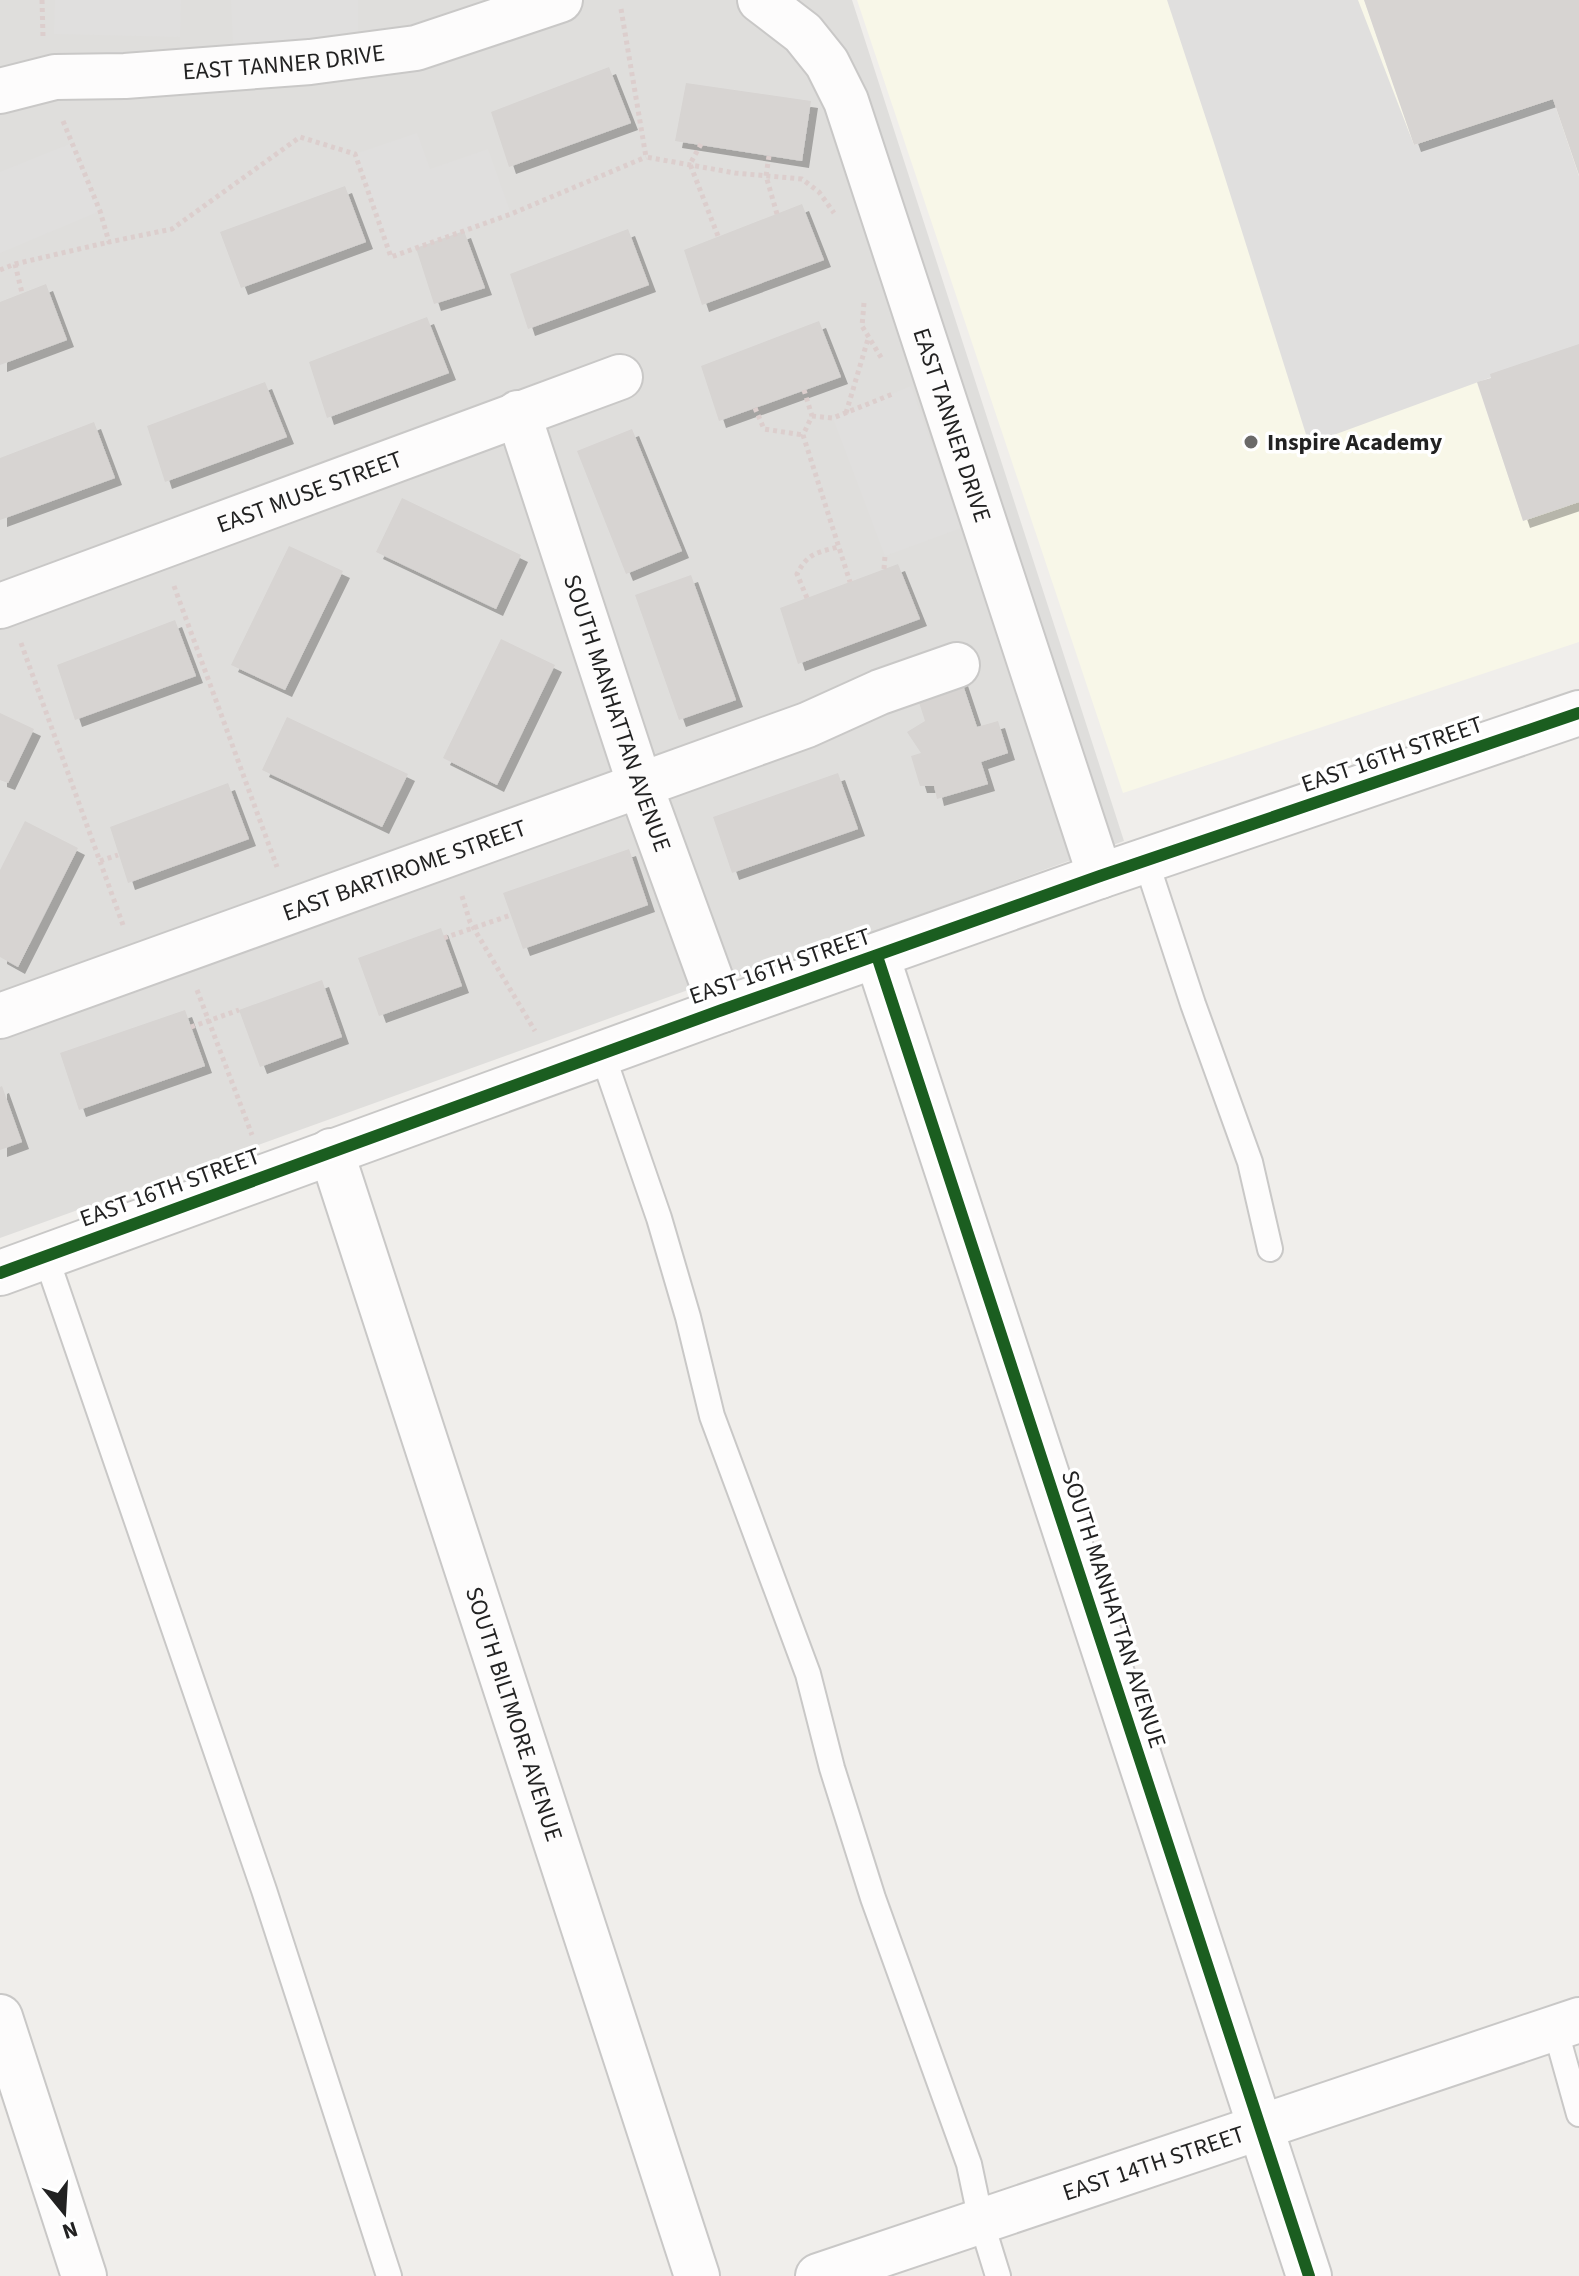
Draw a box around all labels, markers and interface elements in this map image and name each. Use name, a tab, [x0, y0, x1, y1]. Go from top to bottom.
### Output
street label: EAST TANNER DRIVE	[181, 35, 387, 90]
street label: EAST TANNER DRIVE	[904, 323, 1000, 527]
place label: Inspire Academy	[1267, 425, 1443, 460]
marker: Inspire Academy	[1242, 433, 1260, 451]
street label: EAST MUSE STREET	[212, 442, 408, 542]
street label: SOUTH MANHATTAN AVENUE	[554, 570, 680, 857]
street label: EAST 16TH STREET	[1297, 707, 1488, 802]
street label: EAST BARTIROME STREET	[278, 811, 532, 931]
street label: EAST 16TH STREET	[685, 919, 876, 1014]
street label: EAST 16TH STREET	[75, 1139, 265, 1236]
street label: SOUTH MANHATTAN AVENUE	[1052, 1466, 1175, 1753]
street label: SOUTH BILTMORE AVENUE	[456, 1582, 571, 1846]
street label: EAST 14TH STREET	[1058, 2117, 1249, 2210]
north arrow	[24, 2172, 104, 2252]
text: N	[58, 2213, 82, 2248]

